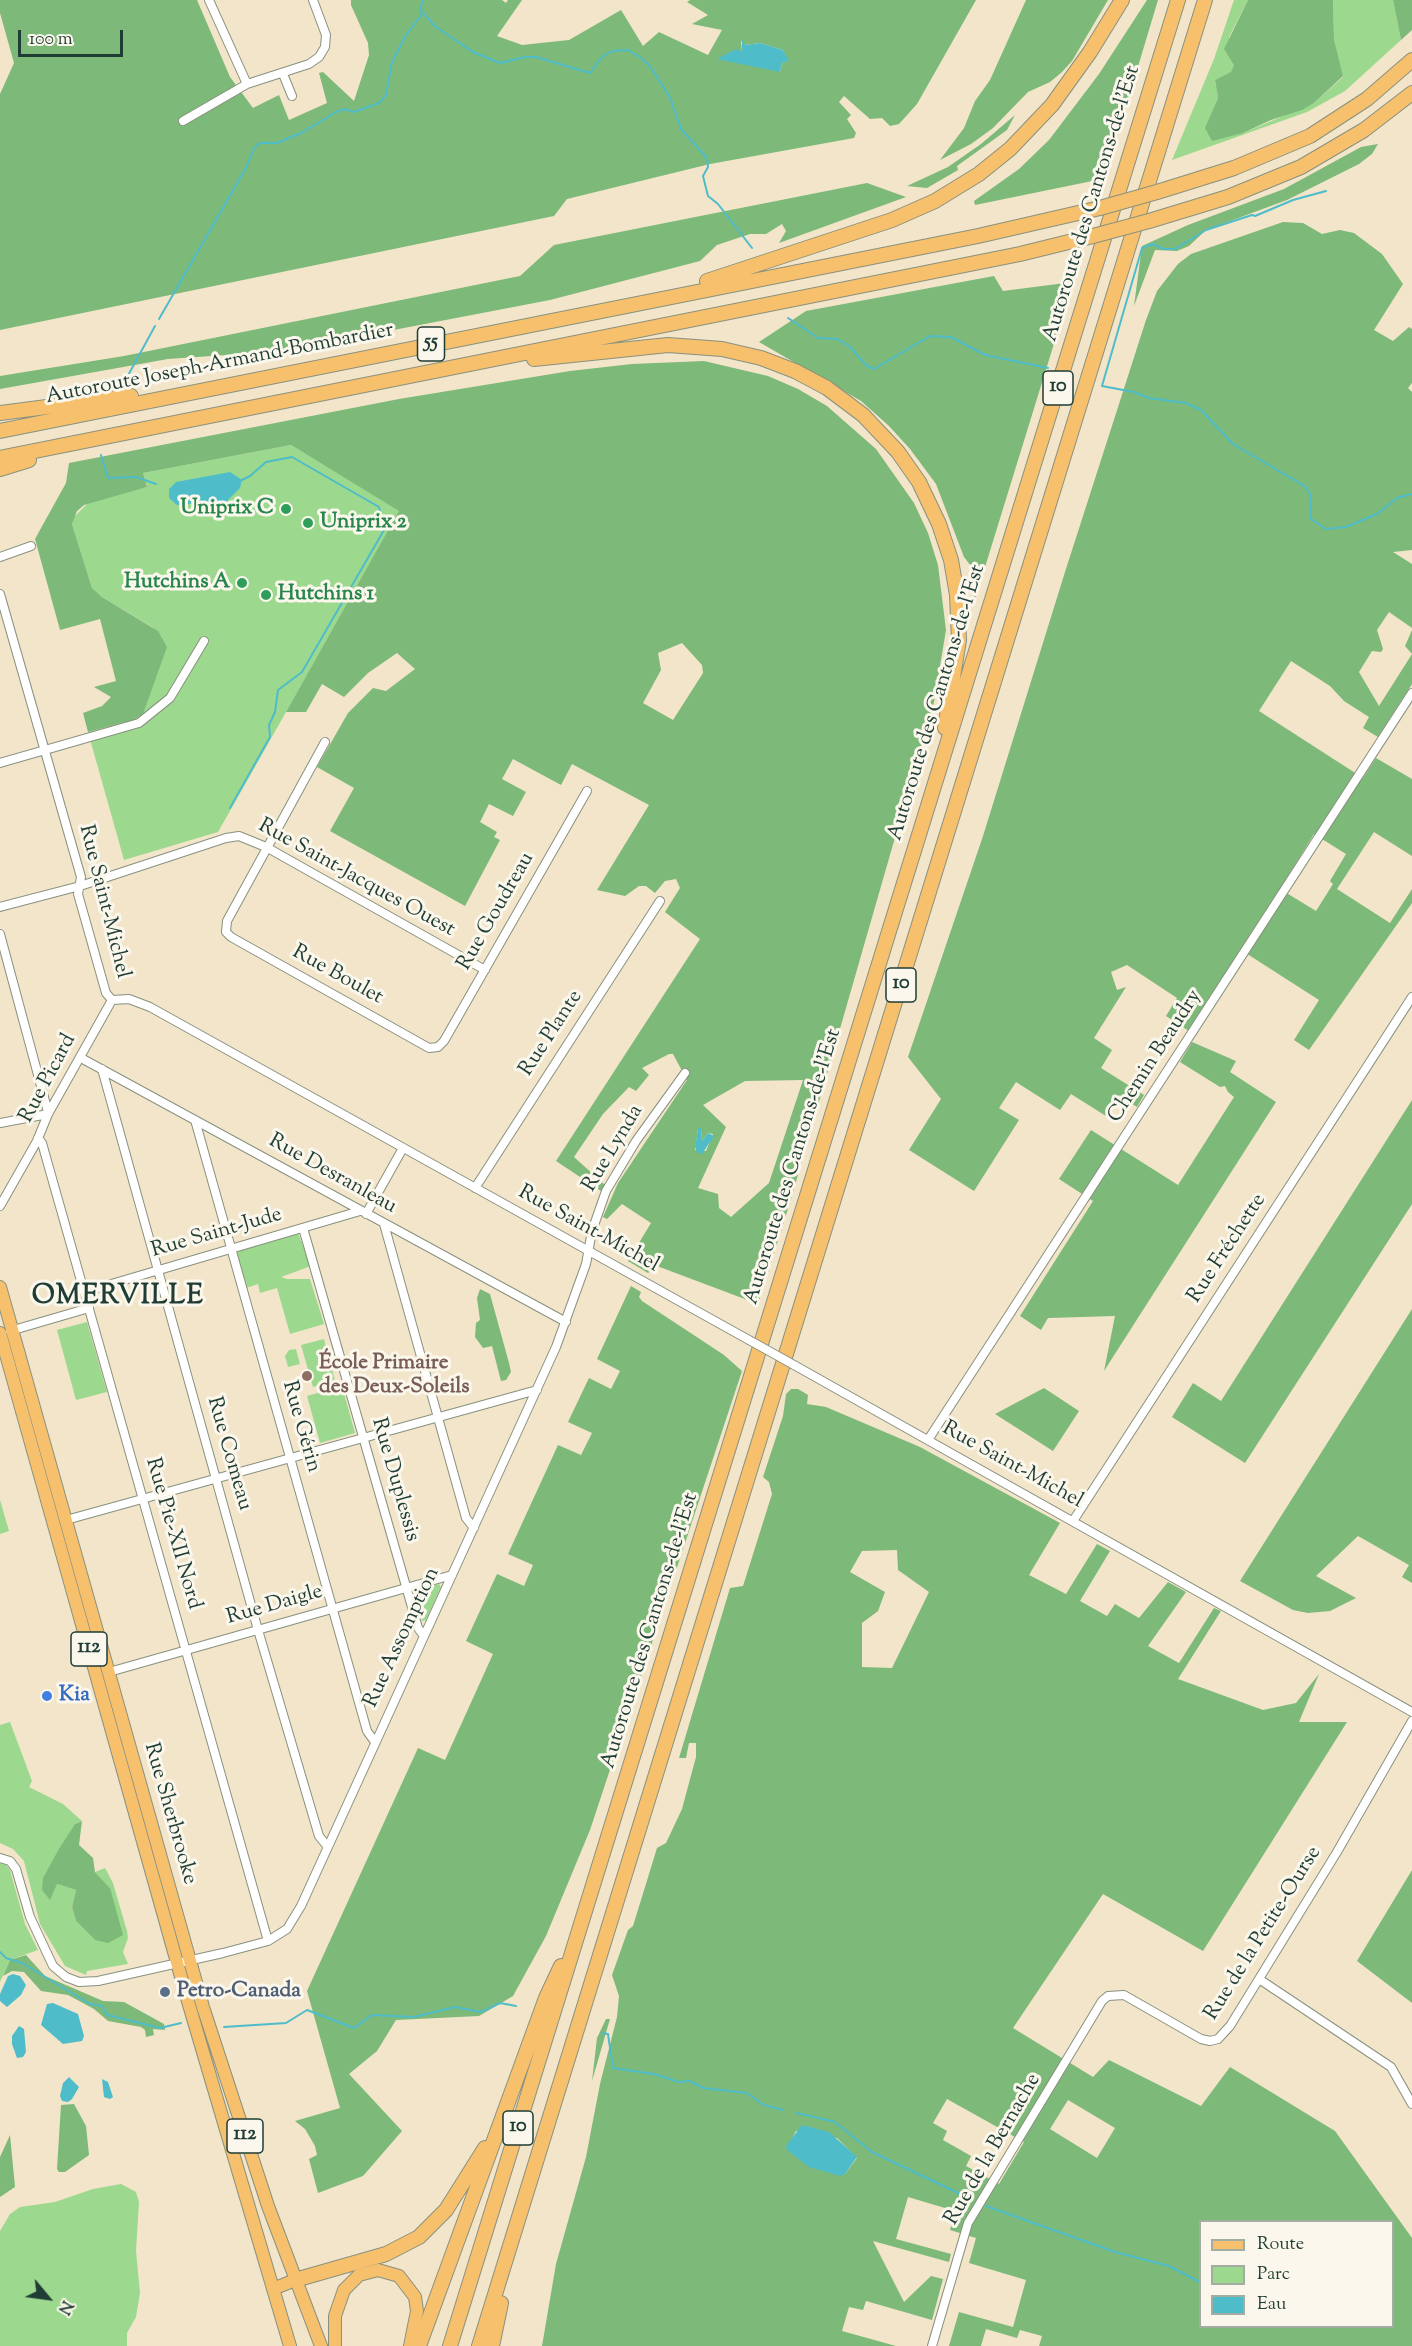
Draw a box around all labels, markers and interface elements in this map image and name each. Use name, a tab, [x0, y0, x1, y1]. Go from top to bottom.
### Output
scale bar	[21, 18, 126, 56]
text: 100 m	[29, 27, 73, 53]
street label: Autoroute des Cantons-de-l'Est	[1039, 63, 1147, 345]
street label: Autoroute Joseph-Armand-Bombardier	[44, 319, 396, 411]
road number: 55	[418, 327, 444, 361]
road number: 10	[1043, 371, 1073, 405]
place label: Uniprix C	[180, 496, 274, 522]
marker: Uniprix C	[279, 502, 293, 516]
place label: Uniprix 2	[320, 510, 407, 536]
marker: Uniprix 2	[301, 516, 315, 530]
street label: Autoroute des Cantons-de-l'Est	[884, 562, 992, 844]
place label: Hutchins A	[124, 570, 230, 596]
marker: Hutchins A	[235, 576, 249, 590]
place label: Hutchins 1	[278, 582, 374, 608]
marker: Hutchins 1	[259, 588, 273, 602]
street label: Rue Saint-Jacques Ouest	[253, 814, 459, 944]
street label: Rue Saint-Michel	[72, 823, 134, 981]
street label: Rue Goudreau	[453, 848, 541, 976]
street label: Rue Boulet	[287, 941, 387, 1011]
road number: 10	[886, 968, 916, 1002]
street label: Rue Plante	[515, 986, 589, 1082]
street label: Chemin Beaudry	[1104, 986, 1208, 1128]
street label: Autoroute des Cantons-de-l'Est	[740, 1026, 848, 1308]
street label: Rue Picard	[15, 1030, 83, 1128]
street label: Rue Lynda	[578, 1101, 650, 1197]
street label: Rue Desranleau	[264, 1129, 400, 1221]
street label: Rue Saint-Michel	[513, 1181, 663, 1279]
street label: Rue Fréchette	[1183, 1190, 1273, 1308]
street label: Rue Saint-Jude	[149, 1203, 285, 1265]
district label: OMERVILLE	[32, 1282, 204, 1314]
place label: École Primaire des Deux-Soleils	[319, 1351, 470, 1401]
marker: École Primaire des Deux-Soleils	[300, 1369, 314, 1383]
street label: Rue Gérin	[275, 1378, 325, 1476]
street label: Rue Comeau	[200, 1394, 256, 1514]
street label: Rue Duplessis	[364, 1415, 424, 1545]
street label: Rue Saint-Michel	[937, 1417, 1087, 1515]
street label: Rue Pie-XII Nord	[138, 1455, 206, 1613]
street label: Autoroute des Cantons-de-l'Est	[597, 1490, 705, 1772]
street label: Rue Assomption	[360, 1564, 446, 1712]
street label: Rue Daigle	[224, 1580, 326, 1632]
road number: 112	[71, 1632, 107, 1666]
place label: Kia	[59, 1683, 90, 1709]
marker: Kia	[40, 1689, 54, 1703]
street label: Rue Sherbrooke	[137, 1740, 201, 1888]
street label: Rue de la Petite-Ourse	[1200, 1842, 1328, 2026]
place label: Petro-Canada	[177, 1979, 301, 2005]
marker: Petro-Canada	[158, 1985, 172, 1999]
street label: Rue de la Bernache	[940, 2070, 1048, 2230]
road number: 10	[503, 2111, 533, 2145]
road number: 112	[227, 2119, 263, 2153]
legend	[1199, 2220, 1394, 2328]
text: Route	[1257, 2232, 1304, 2258]
text: Parc	[1257, 2262, 1290, 2288]
north arrow	[18, 2268, 78, 2328]
text: Eau	[1257, 2292, 1286, 2318]
text: N	[51, 2296, 77, 2318]

